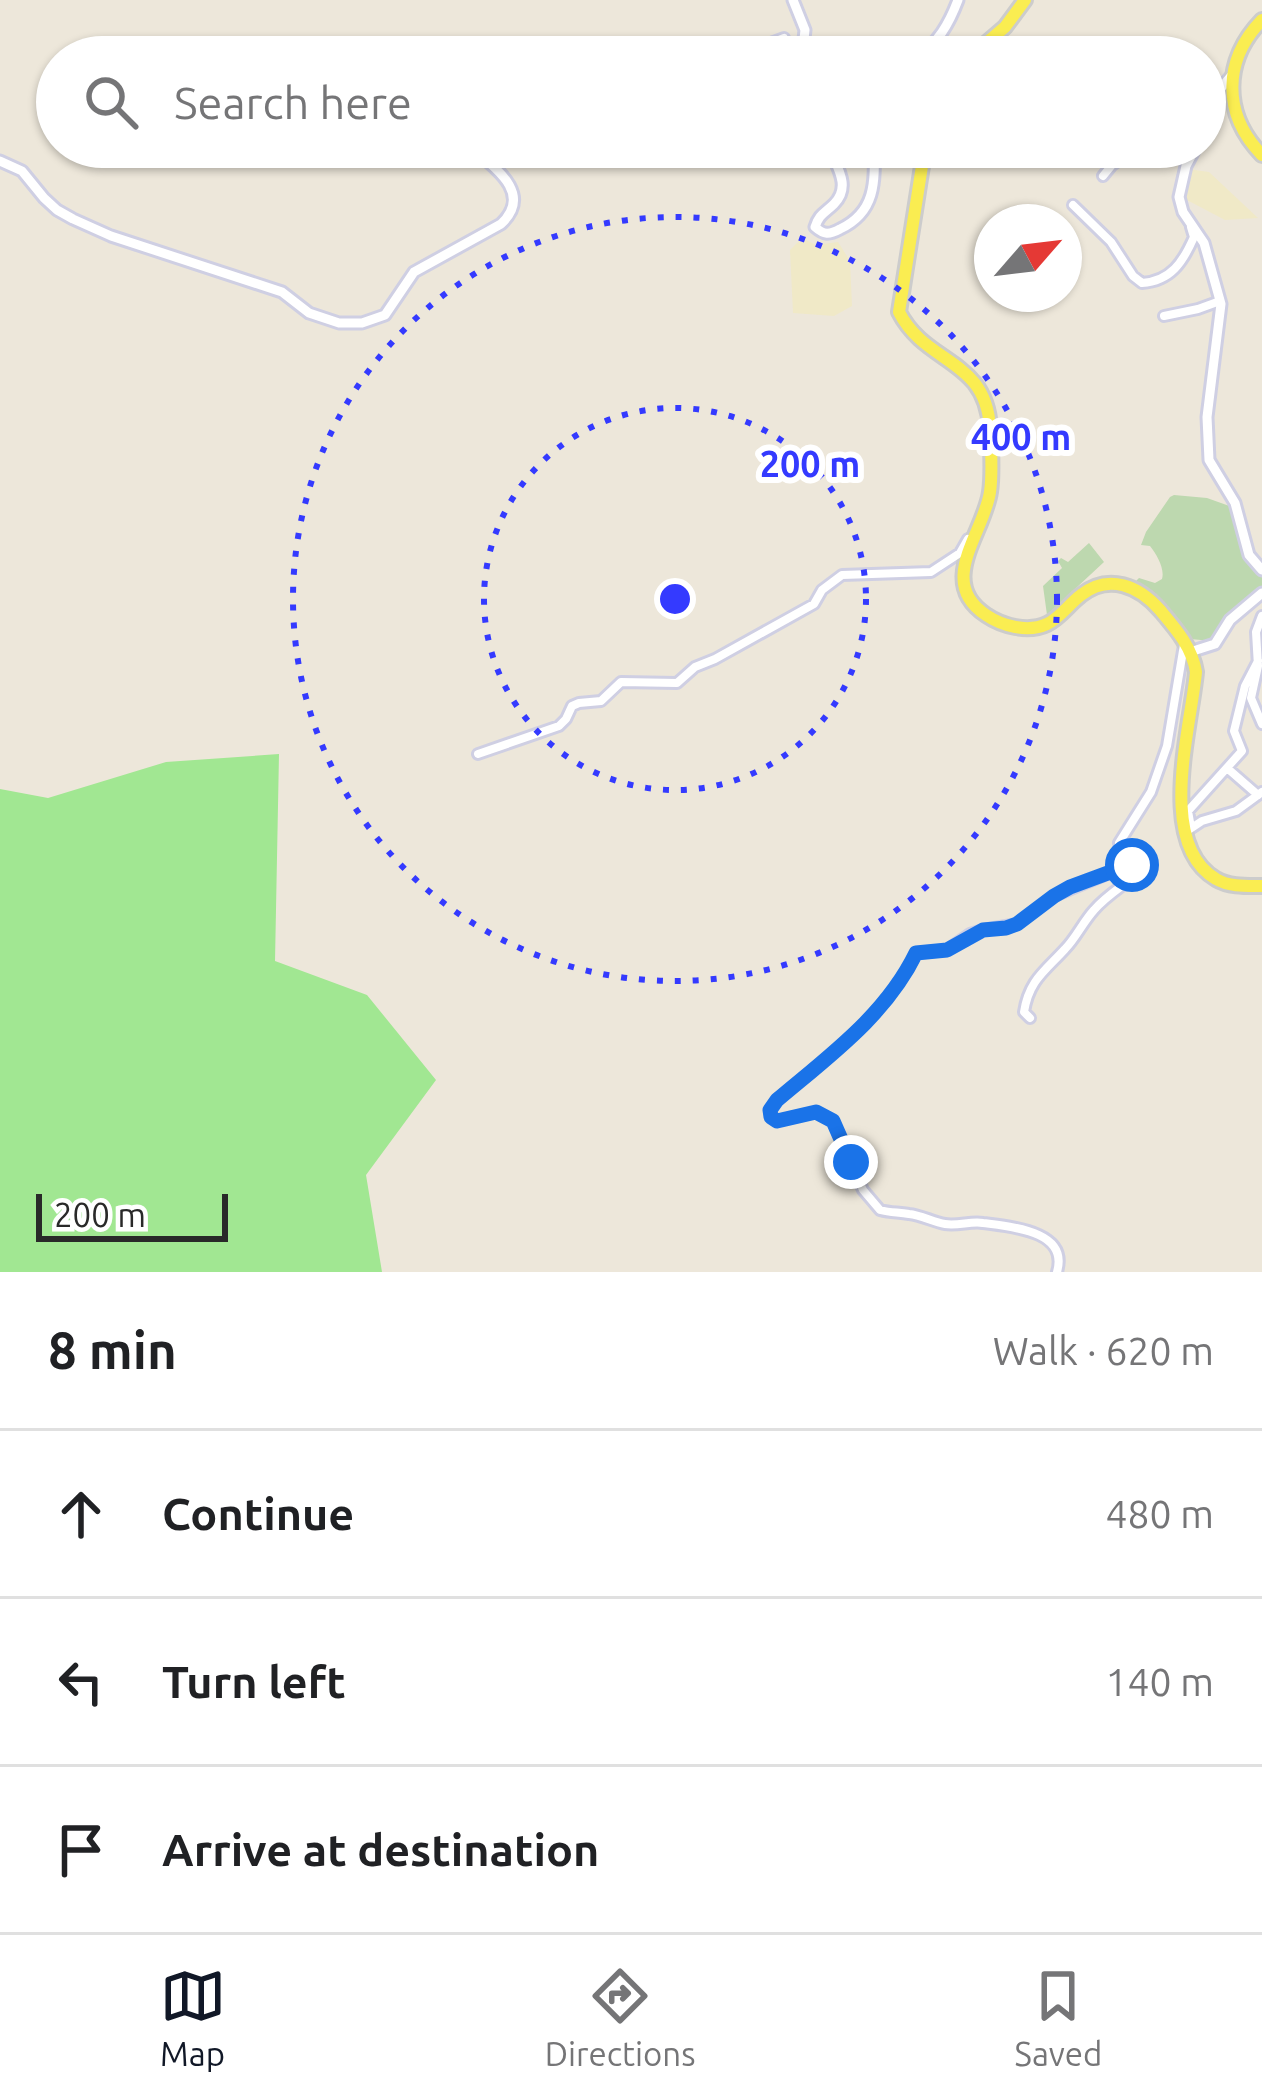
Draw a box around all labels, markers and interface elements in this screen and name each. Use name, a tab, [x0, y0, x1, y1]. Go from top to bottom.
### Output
search box	[36, 36, 1226, 168]
icon: search	[78, 69, 144, 135]
text: Search here	[174, 77, 412, 128]
north arrow	[974, 204, 1082, 312]
text: 400 m	[971, 416, 1071, 457]
text: 200 m	[760, 443, 860, 484]
centre of rings	[654, 578, 696, 620]
route start	[1105, 838, 1159, 892]
route end	[824, 1135, 878, 1189]
scale bar	[36, 1188, 228, 1241]
text: 200 m	[54, 1196, 146, 1233]
text: 8 min	[48, 1321, 177, 1379]
text: Walk · 620 m	[993, 1329, 1214, 1372]
icon: ahead	[48, 1481, 114, 1547]
text: Continue	[162, 1488, 354, 1539]
text: 480 m	[1105, 1492, 1214, 1535]
icon: left	[48, 1649, 114, 1715]
text: Turn left	[162, 1656, 346, 1707]
text: 140 m	[1105, 1660, 1214, 1703]
icon: arrive	[48, 1817, 114, 1883]
text: Arrive at destination	[162, 1824, 599, 1875]
tab: Map	[160, 1963, 226, 2072]
tab: Directions	[545, 1963, 695, 2072]
tab: Saved	[1015, 1963, 1102, 2072]

